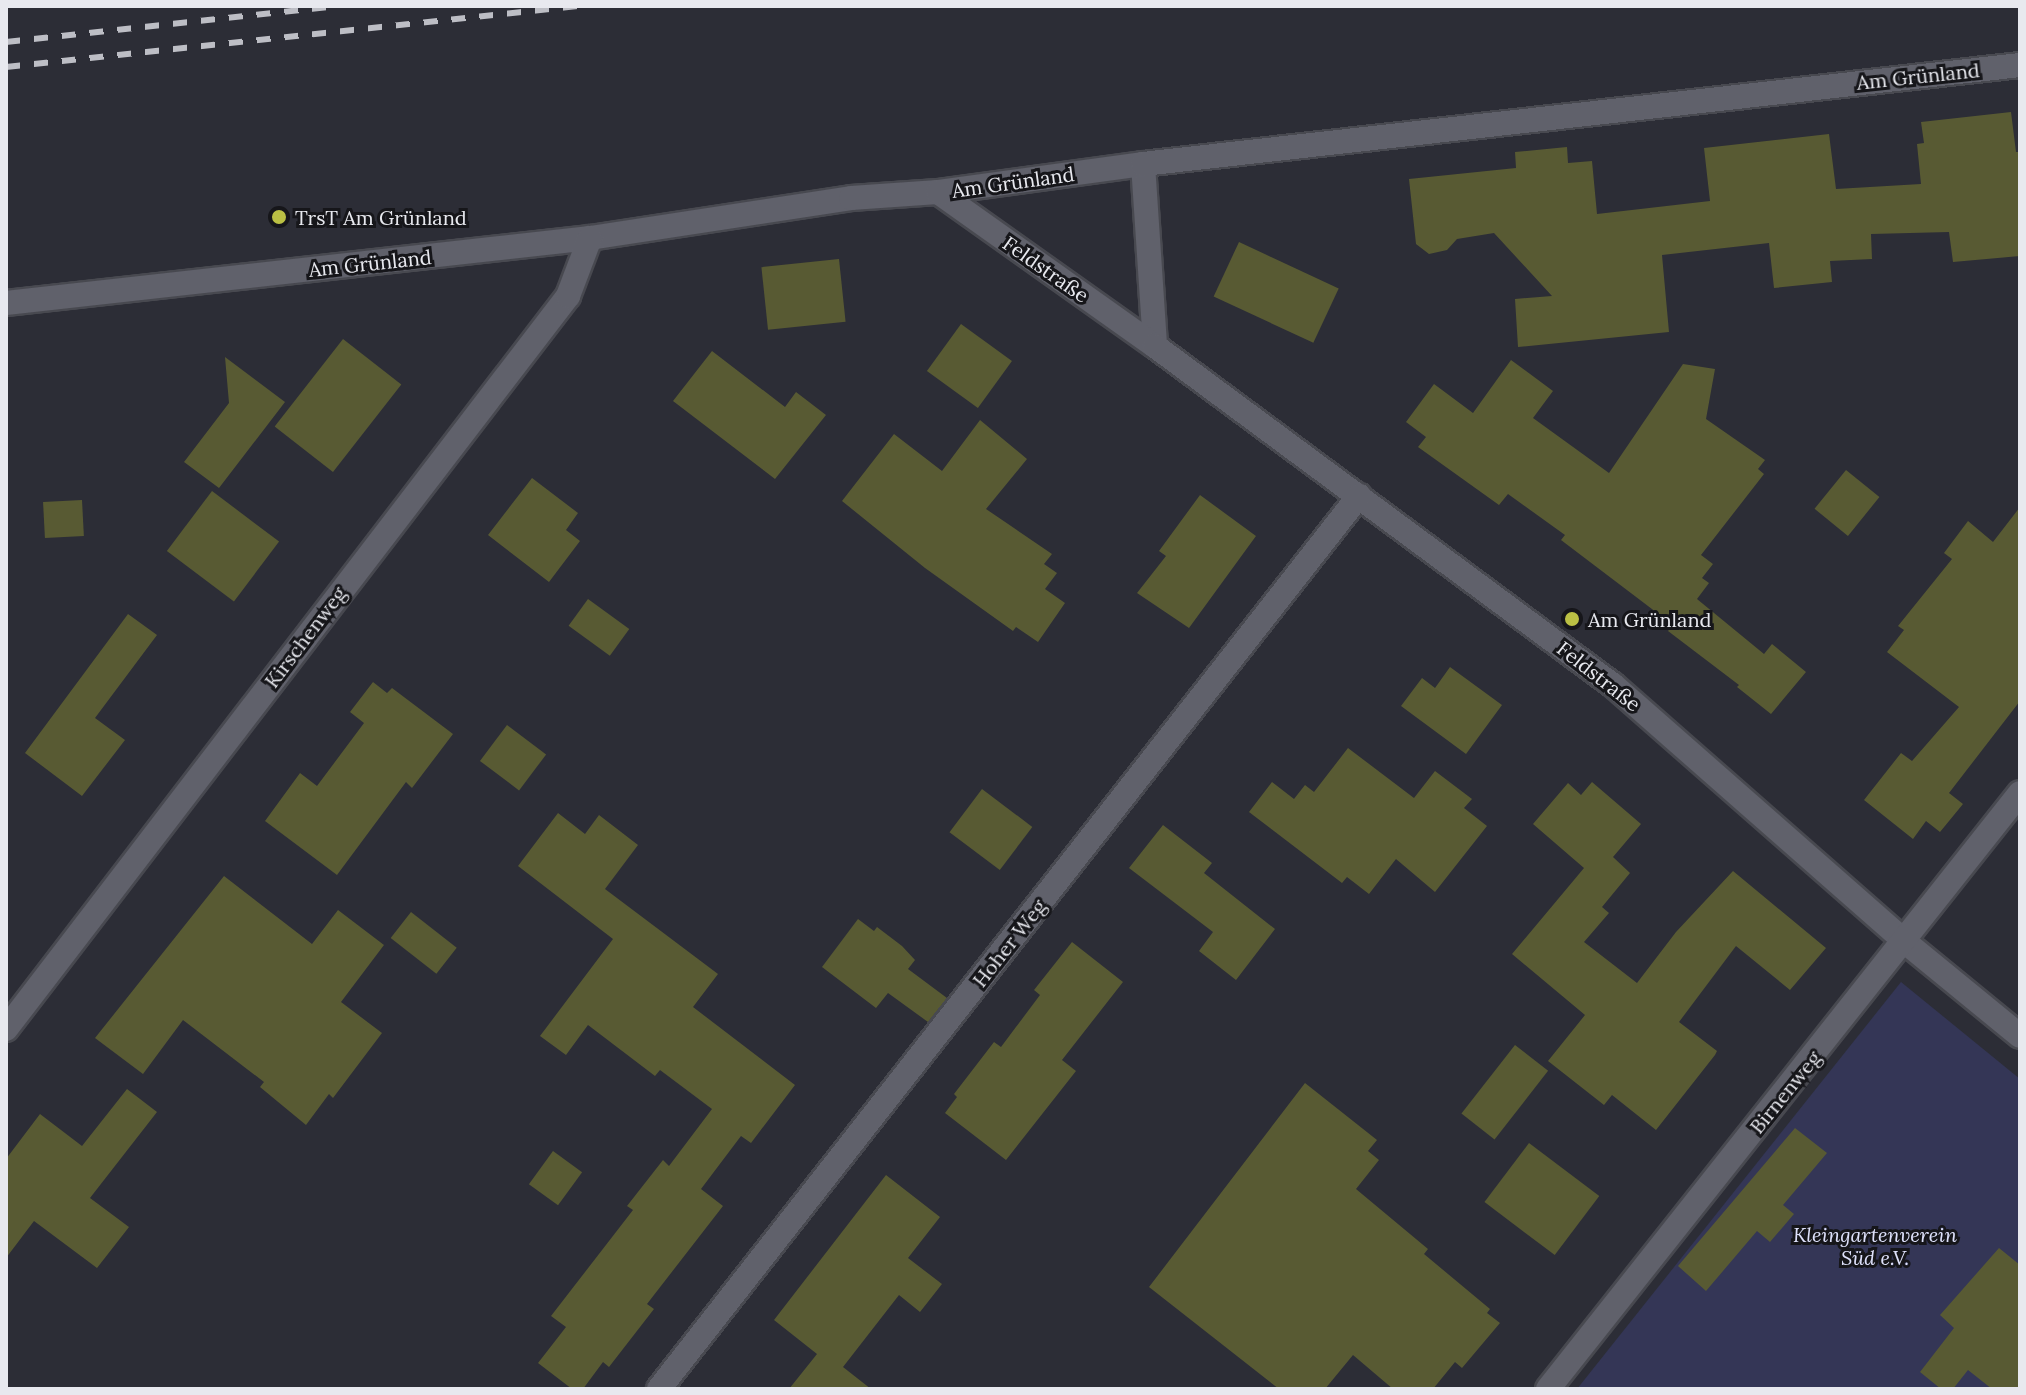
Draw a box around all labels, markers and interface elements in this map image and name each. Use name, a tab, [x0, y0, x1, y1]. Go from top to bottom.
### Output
street label: Am Grünland	[1855, 58, 1981, 94]
street label: Am Grünland	[950, 162, 1076, 202]
place label: TrsT Am Grünland	[295, 205, 467, 229]
marker: TrsT Am Grünland	[270, 208, 288, 226]
street label: Feldstraße	[998, 231, 1094, 307]
street label: Am Grünland	[307, 245, 433, 281]
street label: Kirschenweg	[259, 582, 351, 692]
place label: Am Grünland	[1588, 607, 1711, 631]
marker: Am Grünland	[1563, 610, 1581, 628]
street label: Feldstraße	[1553, 636, 1645, 716]
street label: Hoher Weg	[967, 894, 1051, 992]
street label: Birnenweg	[1745, 1046, 1825, 1138]
park label: Kleingartenverein Süd e.V.	[1793, 1222, 1957, 1269]

